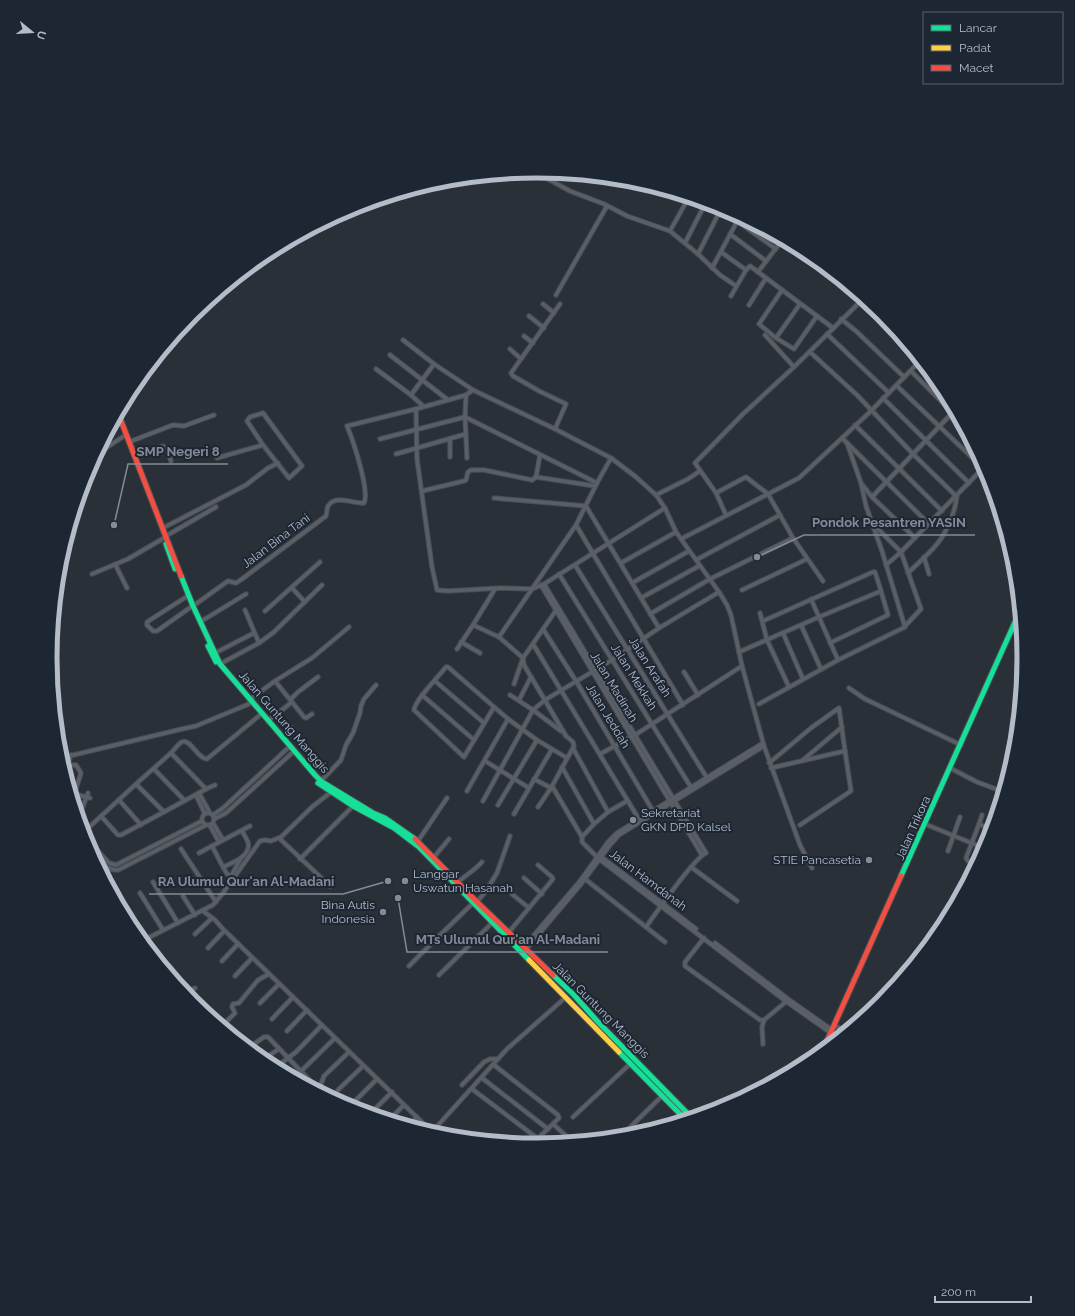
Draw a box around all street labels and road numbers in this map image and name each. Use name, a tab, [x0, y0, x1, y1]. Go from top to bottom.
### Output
street label: Jalan Bina Tani	[239, 511, 313, 571]
street label: Jalan Arafah	[626, 634, 674, 700]
street label: Jalan Mekkah	[608, 641, 660, 713]
street label: Jalan Madinah	[587, 649, 641, 725]
street label: Jalan Guntung Manggis	[236, 668, 332, 776]
street label: Jalan Jeddah	[583, 681, 633, 751]
street label: Jalan Trikora	[893, 794, 933, 862]
street label: Jalan Hamdanah	[607, 846, 689, 914]
street label: Jalan Guntung Manggis	[550, 959, 652, 1061]

